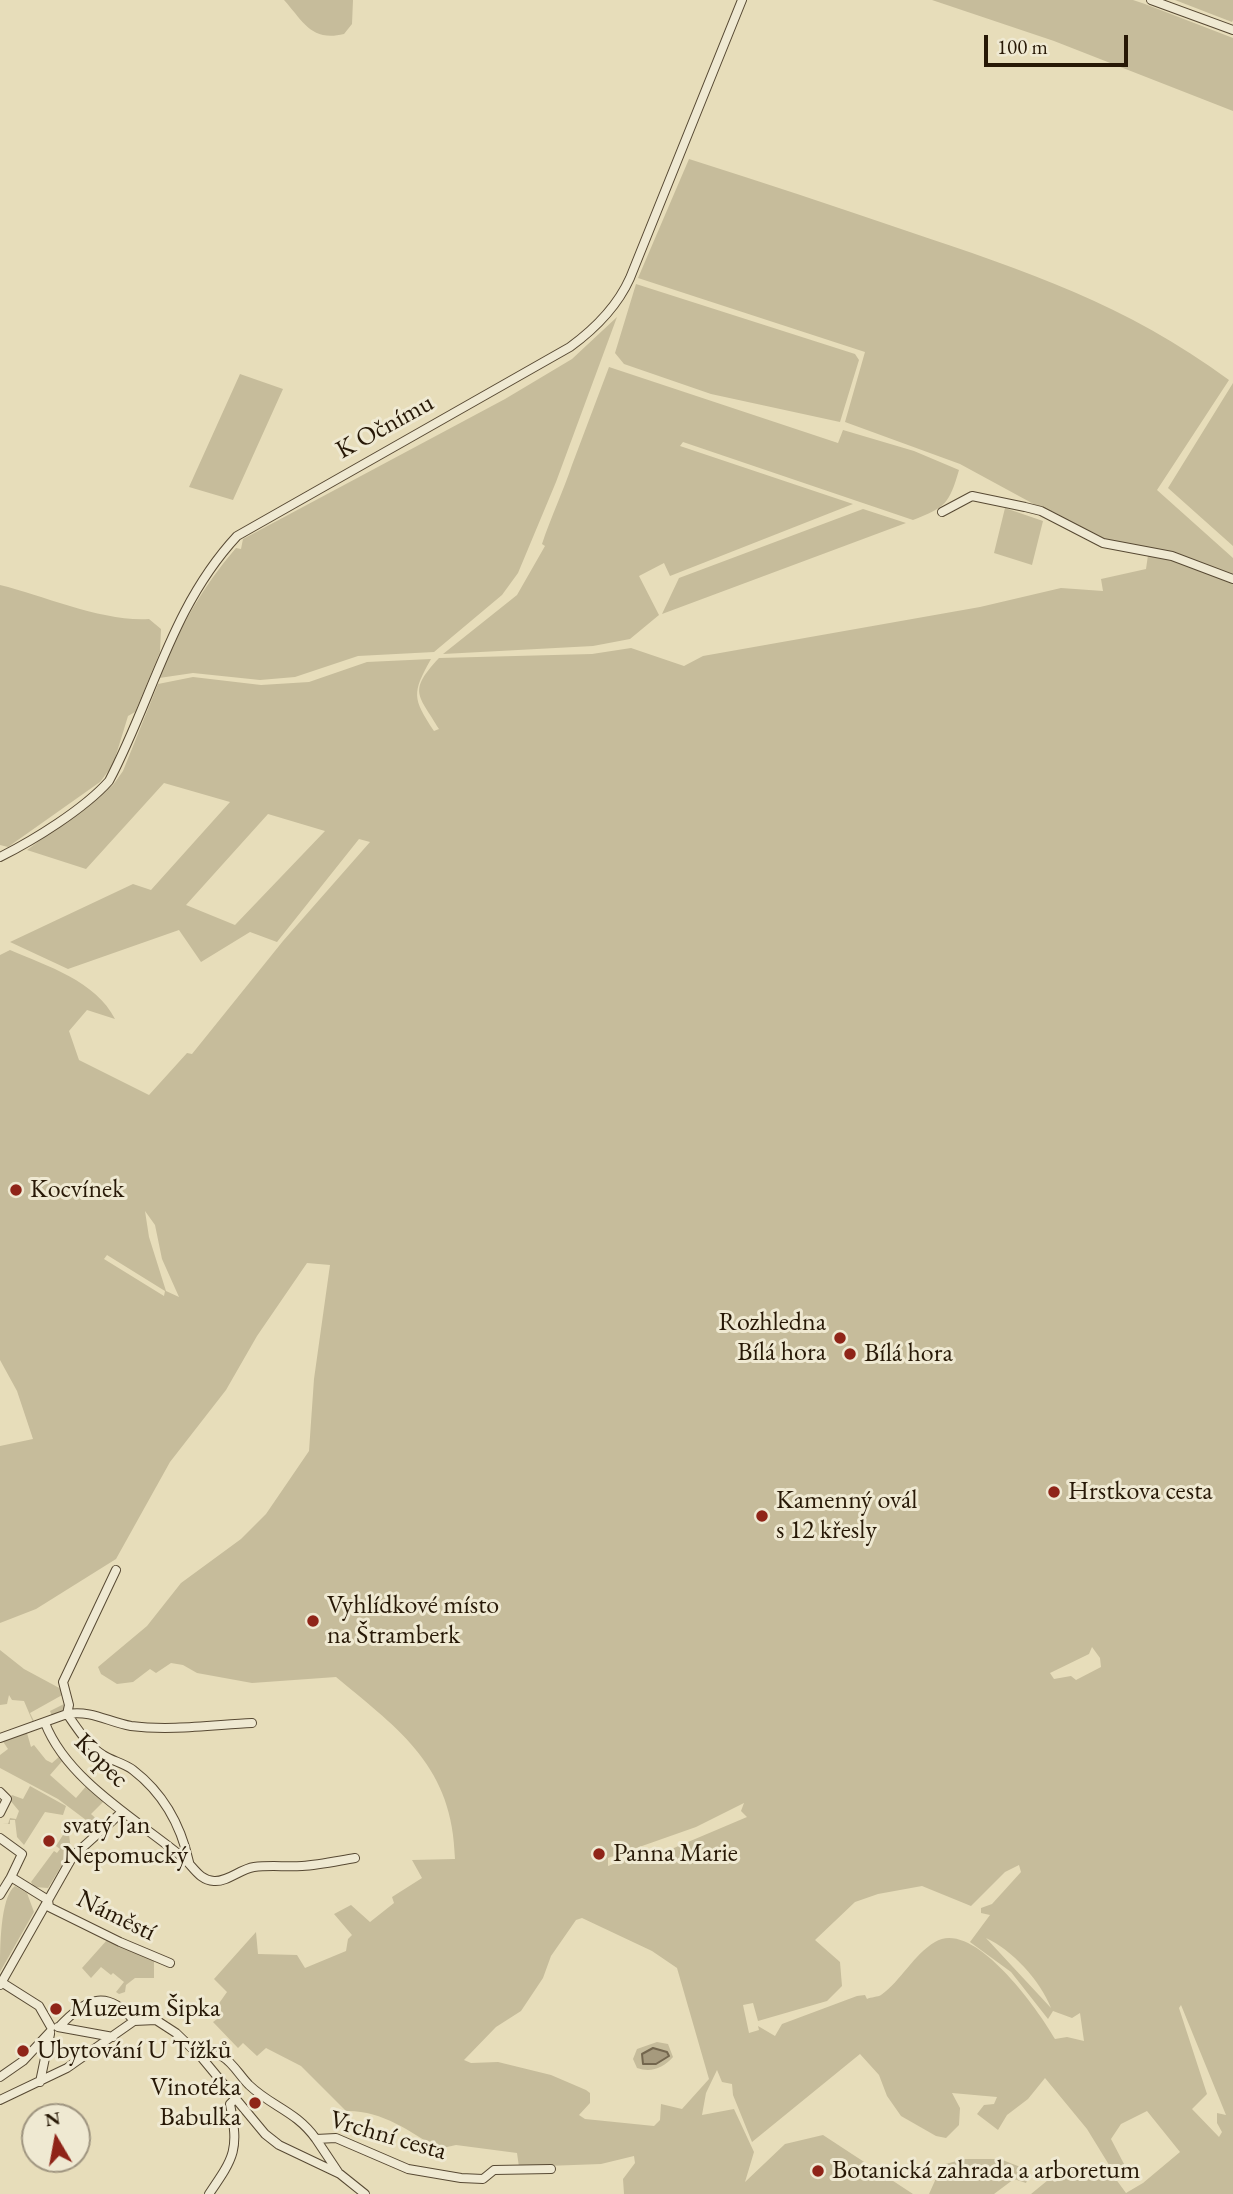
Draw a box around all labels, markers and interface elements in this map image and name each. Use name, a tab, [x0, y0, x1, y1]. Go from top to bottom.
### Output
scale bar	[988, 21, 1132, 65]
text: 100 m	[997, 33, 1048, 60]
street label: K Očnímu	[331, 387, 439, 467]
place label: Kocvínek	[30, 1174, 124, 1206]
marker: Kocvínek	[8, 1182, 24, 1198]
place label: Rozhledna Bílá hora	[718, 1307, 826, 1368]
marker: Rozhledna Bílá hora	[832, 1330, 848, 1346]
place label: Bílá hora	[864, 1338, 953, 1370]
marker: Bílá hora	[842, 1346, 858, 1362]
place label: Hrstkova cesta	[1068, 1476, 1213, 1508]
marker: Hrstkova cesta	[1046, 1484, 1062, 1500]
place label: Kamenný ovál s 12 křesly	[776, 1485, 918, 1546]
marker: Kamenný ovál s 12 křesly	[754, 1508, 770, 1524]
place label: Vyhlídkové místo na Štramberk	[327, 1590, 499, 1652]
marker: Vyhlídkové místo na Štramberk	[305, 1613, 321, 1629]
street label: Kopec	[67, 1727, 135, 1795]
place label: svatý Jan Nepomucký	[63, 1810, 188, 1871]
marker: svatý Jan Nepomucký	[41, 1833, 57, 1849]
place label: Panna Marie	[613, 1838, 738, 1870]
marker: Panna Marie	[591, 1846, 607, 1862]
street label: Náměstí	[71, 1884, 161, 1948]
place label: Muzeum Šipka	[70, 1993, 220, 2025]
marker: Muzeum Šipka	[48, 2001, 64, 2017]
place label: Ubytování U Tížků	[37, 2035, 232, 2067]
marker: Ubytování U Tížků	[15, 2043, 31, 2059]
place label: Vinotéka Babulka	[150, 2072, 241, 2134]
marker: Vinotéka Babulka	[247, 2095, 263, 2111]
north arrow	[21, 2103, 91, 2173]
street label: Vrchní cesta	[326, 2104, 450, 2168]
text: N	[43, 2105, 62, 2132]
place label: Botanická zahrada a arboretum	[832, 2155, 1140, 2187]
marker: Botanická zahrada a arboretum	[810, 2163, 826, 2179]

